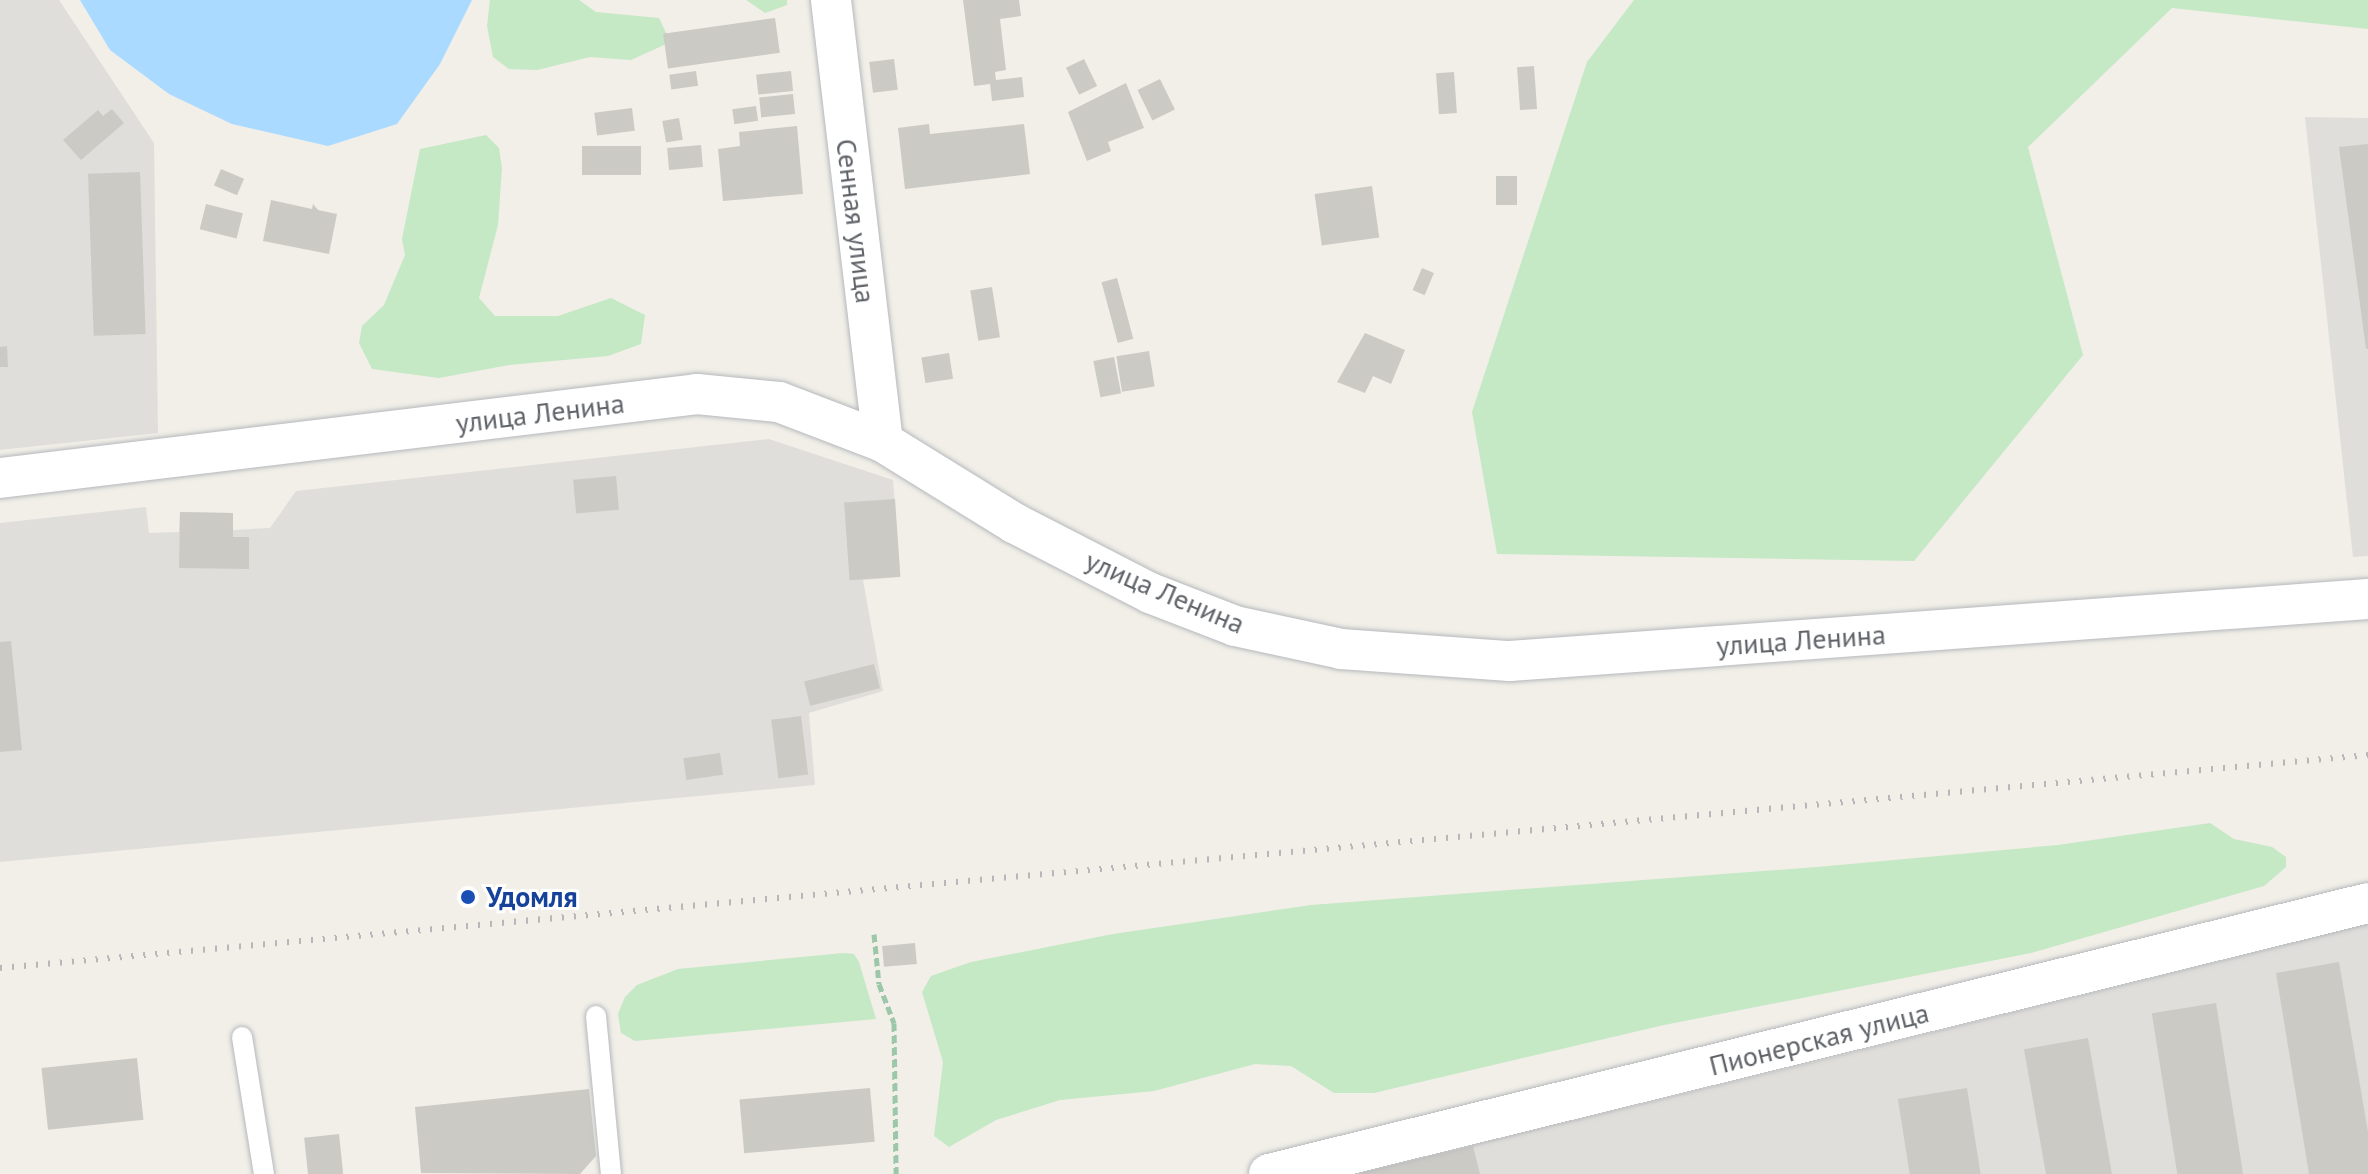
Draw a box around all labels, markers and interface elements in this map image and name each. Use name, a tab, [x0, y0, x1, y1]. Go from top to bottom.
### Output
street label: Сенная улица	[829, 137, 883, 305]
street label: улица Ленина	[454, 386, 626, 440]
street label: улица Ленина	[1080, 543, 1250, 641]
street label: улица Ленина	[1715, 617, 1887, 663]
place label: Удомля	[486, 880, 577, 914]
marker: Удомля	[457, 886, 479, 908]
street label: Пионерская улица	[1706, 995, 1932, 1083]

